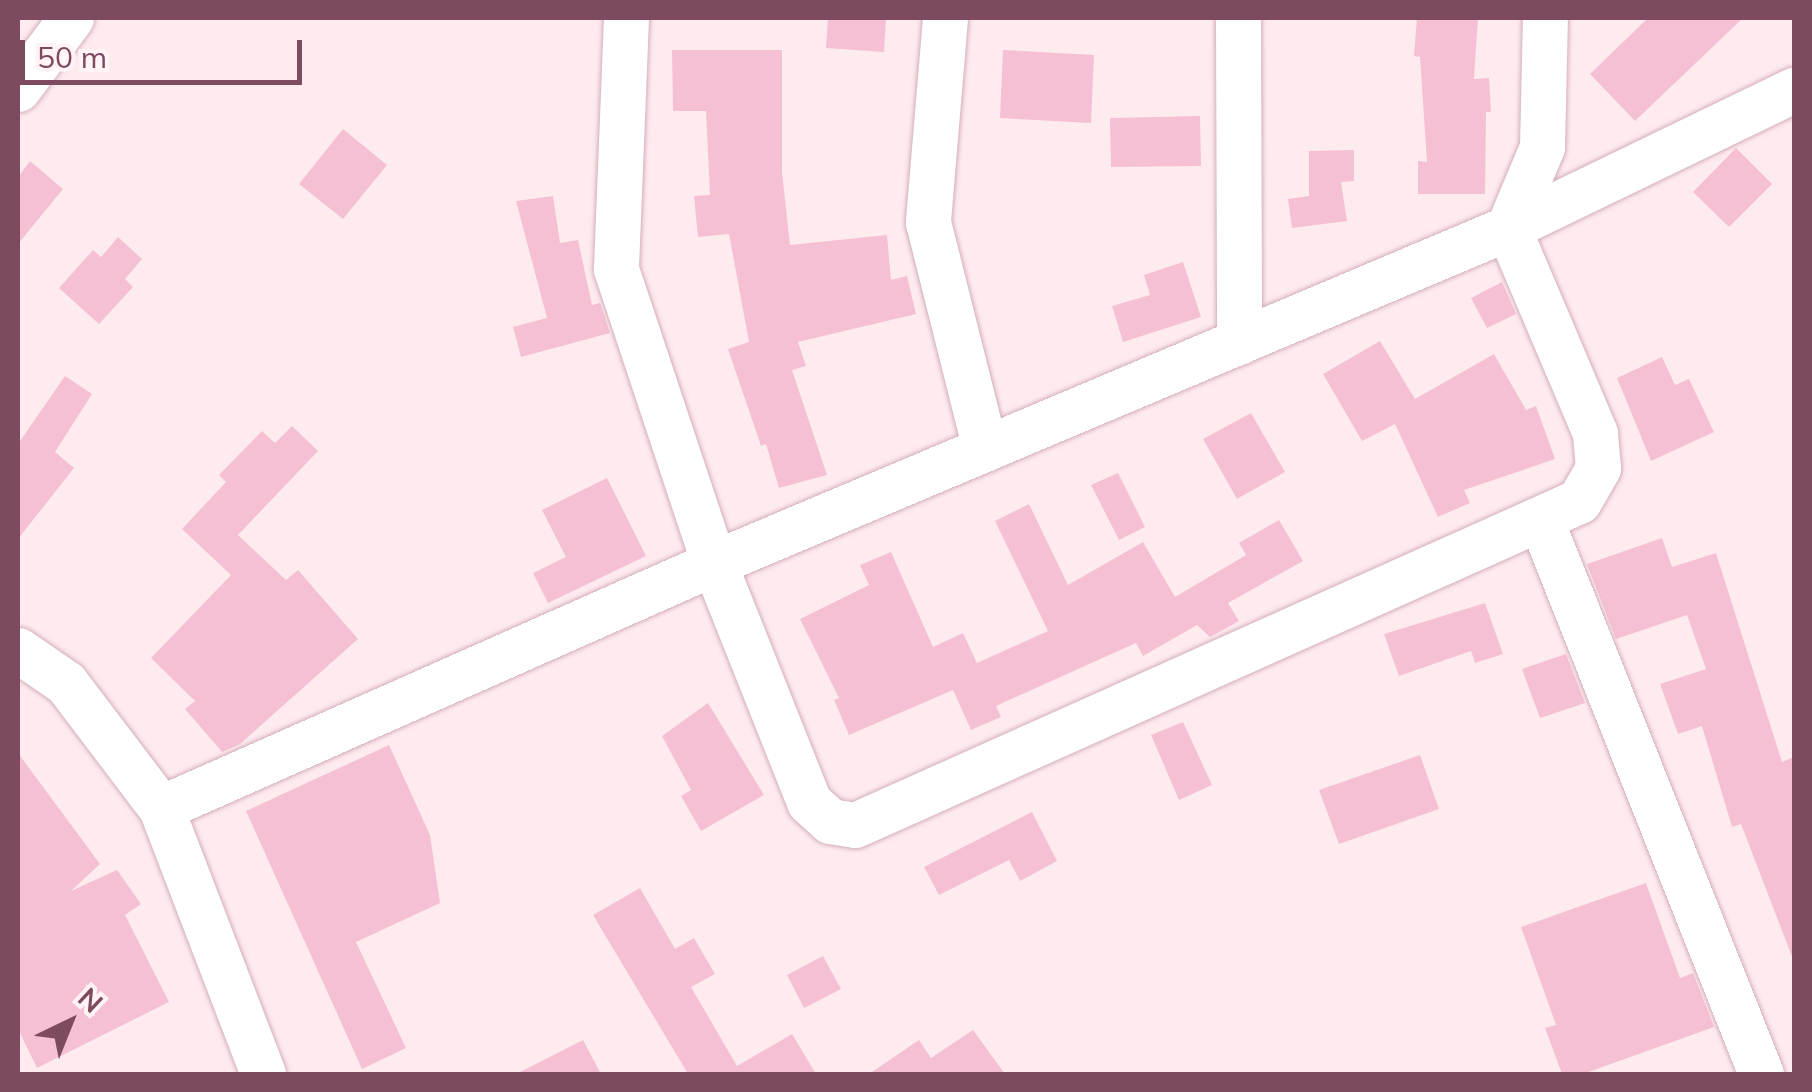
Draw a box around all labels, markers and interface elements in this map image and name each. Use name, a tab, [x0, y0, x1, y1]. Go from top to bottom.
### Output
scale bar	[25, 20, 308, 82]
text: 50 m	[37, 38, 107, 76]
north arrow	[20, 972, 120, 1072]
text: N	[71, 980, 110, 1020]

